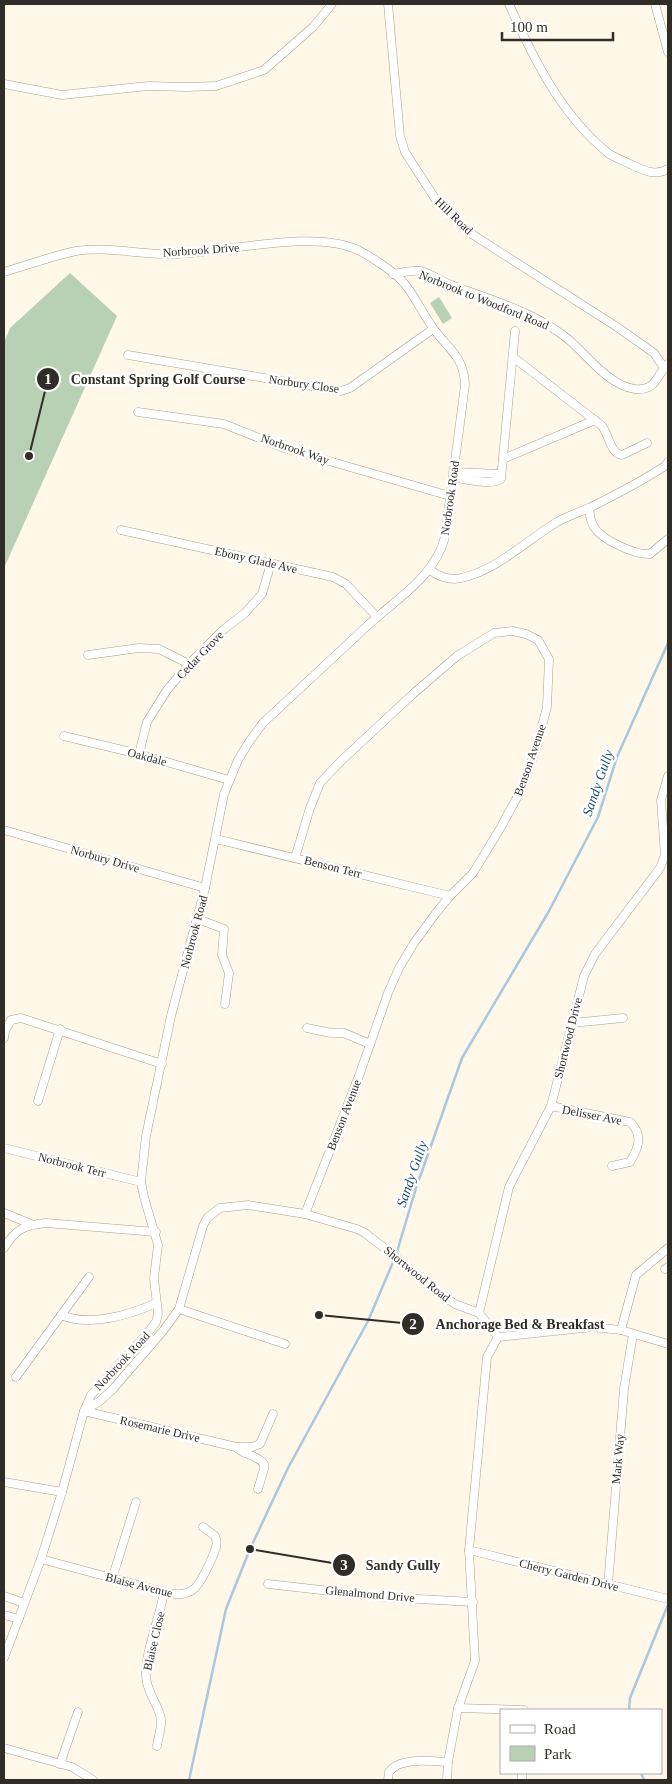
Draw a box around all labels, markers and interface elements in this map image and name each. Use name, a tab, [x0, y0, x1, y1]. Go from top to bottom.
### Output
scale bar	[502, 10, 613, 42]
text: 100 m	[510, 19, 548, 35]
street label: Hill Road	[432, 195, 476, 237]
street label: Norbrook Drive	[162, 240, 240, 260]
street label: Norbrook to Woodford Road	[417, 268, 551, 332]
callout: Constant Spring Golf Course	[35, 364, 255, 393]
text: 1	[44, 371, 52, 387]
text: Constant Spring Golf Course	[71, 372, 245, 387]
street label: Norbury Close	[268, 372, 340, 396]
street label: Norbrook Way	[259, 431, 331, 467]
street label: Norbrook Road	[438, 460, 462, 536]
street label: Ebony Glade Ave	[213, 544, 299, 576]
street label: Cedar Grove	[174, 628, 226, 682]
street label: Benson Avenue	[511, 722, 549, 798]
street label: Oakdale	[126, 745, 168, 769]
water label: Sandy Gully	[580, 747, 617, 818]
street label: Norbury Drive	[69, 842, 141, 876]
street label: Benson Terr	[303, 853, 363, 881]
street label: Norbrook Road	[178, 894, 210, 970]
street label: Shortwood Drive	[551, 996, 585, 1080]
street label: Benson Avenue	[324, 1078, 364, 1152]
street label: Delisser Ave	[561, 1102, 623, 1128]
water label: Sandy Gully	[394, 1138, 431, 1209]
street label: Norbrook Terr	[37, 1150, 107, 1180]
street label: Shortwood Road	[381, 1243, 453, 1305]
callout: Anchorage Bed & Breakfast	[401, 1309, 615, 1338]
text: 2	[409, 1316, 417, 1332]
text: Anchorage Bed & Breakfast	[436, 1317, 605, 1332]
street label: Norbrook Road	[91, 1329, 153, 1393]
street label: Rosemarie Drive	[119, 1413, 201, 1445]
street label: Mark Way	[609, 1433, 627, 1485]
callout: Sandy Gully	[331, 1551, 450, 1580]
street label: Cherry Garden Drive	[518, 1556, 620, 1594]
text: 3	[340, 1557, 348, 1573]
text: Sandy Gully	[366, 1558, 440, 1573]
street label: Blaise Avenue	[104, 1570, 174, 1600]
street label: Glenalmond Drive	[325, 1583, 415, 1605]
street label: Blaise Close	[140, 1610, 168, 1672]
legend	[500, 1709, 662, 1774]
text: Road	[544, 1721, 576, 1737]
text: Park	[544, 1746, 572, 1762]

